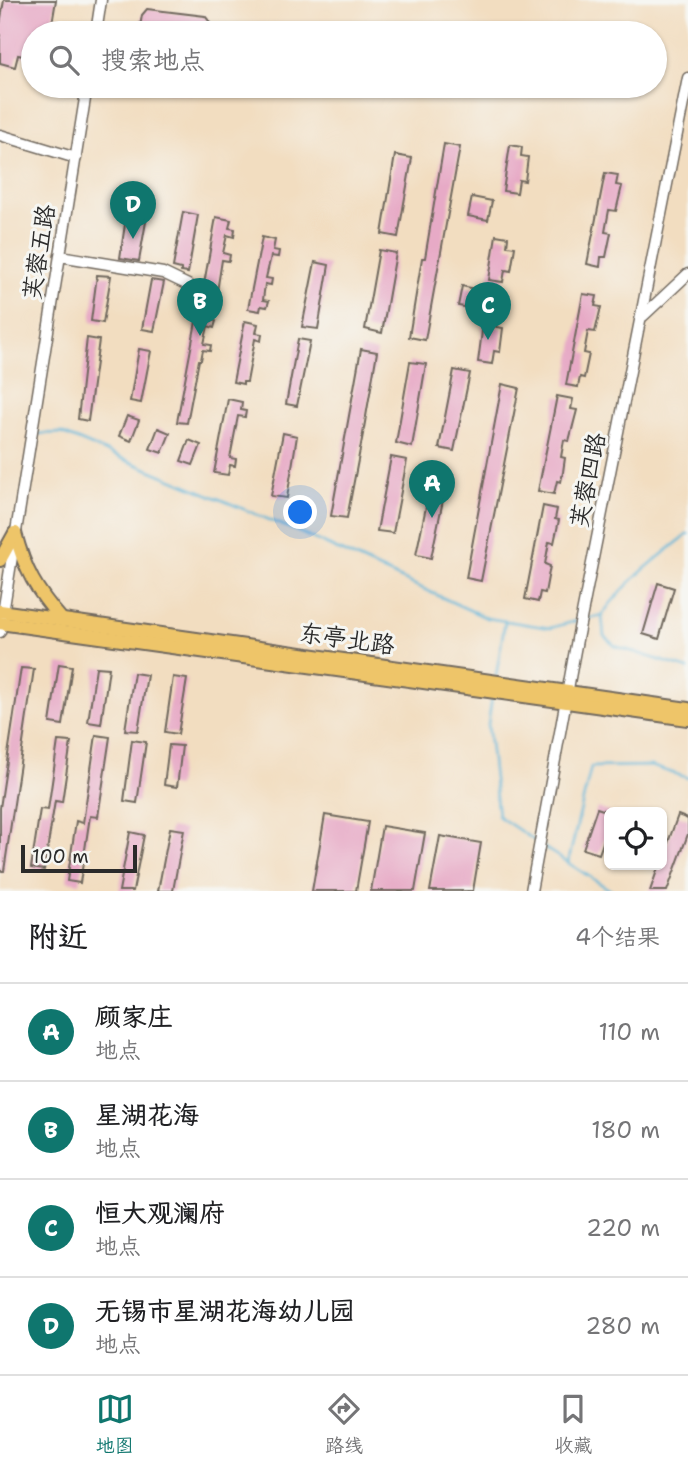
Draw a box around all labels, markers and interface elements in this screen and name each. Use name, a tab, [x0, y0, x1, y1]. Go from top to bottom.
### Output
search box	[21, 21, 667, 98]
icon: search	[45, 41, 83, 79]
text: 搜索地点	[101, 42, 205, 77]
pin: D	[110, 181, 156, 239]
street label: 芙蓉五路	[16, 202, 62, 302]
pin: B	[177, 278, 223, 336]
pin: C	[465, 282, 511, 340]
street label: 芙蓉四路	[563, 430, 613, 530]
pin: A	[409, 460, 455, 518]
your location	[283, 495, 317, 529]
street label: 东亭北路	[297, 616, 397, 662]
map controls	[604, 807, 667, 870]
button: locate	[604, 807, 667, 870]
scale bar	[21, 842, 136, 874]
text: 100 m	[32, 844, 89, 869]
text: 附近	[28, 916, 88, 957]
text: 4个结果	[575, 922, 660, 952]
text: 顾家庄	[95, 999, 173, 1034]
text: A	[42, 1017, 60, 1047]
text: 110 m	[598, 1017, 660, 1047]
text: 地点	[95, 1035, 141, 1065]
text: 星湖花海	[95, 1097, 199, 1132]
text: B	[44, 1115, 58, 1145]
text: 180 m	[591, 1115, 660, 1145]
text: 地点	[95, 1133, 141, 1163]
text: 恒大观澜府	[95, 1195, 225, 1230]
text: C	[44, 1213, 58, 1243]
text: 220 m	[586, 1213, 660, 1243]
text: 地点	[95, 1231, 141, 1261]
text: 无锡市星湖花海幼儿园	[95, 1293, 355, 1328]
text: D	[43, 1311, 59, 1341]
text: 280 m	[585, 1311, 660, 1341]
text: 地点	[95, 1329, 141, 1359]
tab: 地图	[96, 1390, 134, 1458]
tab: 路线	[325, 1390, 363, 1458]
tab: 收藏	[554, 1390, 592, 1458]

